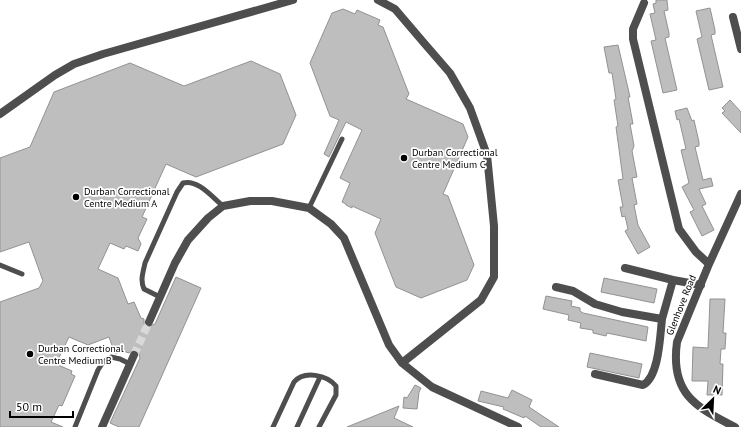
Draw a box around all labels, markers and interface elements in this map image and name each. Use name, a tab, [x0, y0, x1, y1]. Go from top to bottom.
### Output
place label: Durban Correctional Centre Medium C	[412, 146, 498, 171]
marker: Durban Correctional Centre Medium C	[399, 153, 409, 163]
place label: Durban Correctional Centre Medium A	[84, 185, 170, 210]
marker: Durban Correctional Centre Medium A	[71, 192, 81, 202]
street label: Glenhove Road	[663, 273, 699, 337]
place label: Durban Correctional Centre Medium B	[38, 342, 124, 367]
marker: Durban Correctional Centre Medium B	[25, 349, 35, 359]
north arrow	[693, 379, 733, 419]
text: N	[711, 382, 723, 398]
scale bar	[10, 393, 73, 419]
text: 50 m	[16, 399, 42, 414]

